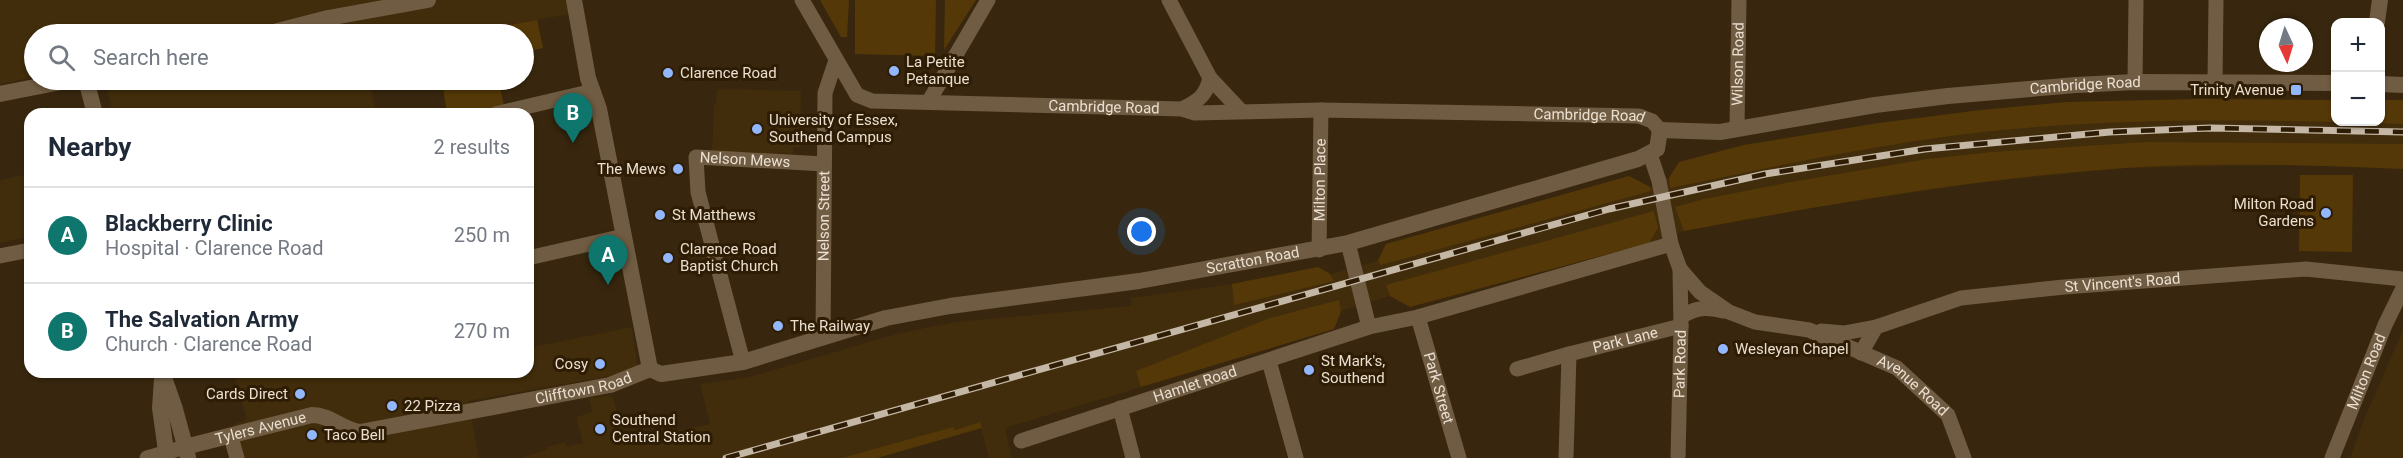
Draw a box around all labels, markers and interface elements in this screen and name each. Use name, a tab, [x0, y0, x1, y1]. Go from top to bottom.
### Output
north arrow	[2259, 18, 2313, 72]
map controls	[2331, 18, 2385, 126]
button: +	[2331, 18, 2385, 72]
street label: Wilson Road	[1728, 22, 1748, 106]
search box	[24, 24, 534, 90]
icon: search	[45, 41, 78, 74]
text: Search here	[93, 45, 209, 70]
place label: La Petite Petanque	[906, 53, 969, 88]
place label: Clarence Road	[680, 64, 777, 82]
marker: La Petite Petanque	[887, 64, 901, 78]
marker: Clarence Road	[661, 66, 675, 80]
button: −	[2331, 72, 2385, 126]
street label: Cambridge Road	[2029, 73, 2141, 98]
place label: Trinity Avenue	[2190, 81, 2284, 99]
marker: Trinity Avenue	[2289, 83, 2303, 97]
pin: B	[554, 94, 592, 143]
street label: Cambridge Road	[1048, 97, 1160, 117]
street label: Cambridge Road	[1533, 105, 1648, 127]
place label: University of Essex, Southend Campus	[769, 111, 898, 146]
marker: University of Essex, Southend Campus	[750, 122, 764, 136]
text: Nearby	[48, 132, 131, 162]
text: 2 results	[434, 135, 510, 159]
street label: Milton Place	[1310, 138, 1330, 222]
street label: Nelson Mews	[699, 148, 791, 171]
place label: The Mews	[597, 160, 666, 178]
marker: The Mews	[671, 162, 685, 176]
street label: Nelson Street	[815, 171, 833, 261]
place label: Milton Road Gardens	[2234, 195, 2314, 230]
place label: St Matthews	[672, 206, 756, 224]
marker: Milton Road Gardens	[2319, 206, 2333, 220]
marker: St Matthews	[653, 208, 667, 222]
text: Blackberry Clinic	[105, 211, 273, 236]
your location	[1127, 217, 1156, 246]
text: A	[61, 223, 74, 247]
text: 250 m	[454, 223, 510, 247]
text: Hospital · Clarence Road	[105, 236, 323, 260]
pin: A	[588, 236, 628, 285]
place label: Clarence Road Baptist Church	[680, 240, 778, 275]
street label: Scratton Road	[1205, 243, 1301, 278]
marker: Clarence Road Baptist Church	[661, 251, 675, 265]
street label: St Vincent's Road	[2064, 269, 2181, 296]
text: The Salvation Army	[105, 307, 299, 332]
place label: The Railway	[790, 317, 870, 335]
text: B	[61, 319, 74, 343]
text: 270 m	[454, 319, 510, 343]
marker: The Railway	[771, 319, 785, 333]
street label: Park Lane	[1591, 323, 1660, 357]
street label: Park Road	[1670, 330, 1690, 398]
street label: Milton Road	[2343, 331, 2390, 412]
text: Church · Clarence Road	[105, 332, 312, 356]
place label: Wesleyan Chapel	[1735, 340, 1849, 358]
marker: Wesleyan Chapel	[1716, 342, 1730, 356]
street label: Park Street	[1420, 350, 1458, 426]
street label: Avenue Road	[1874, 351, 1952, 420]
place label: St Mark's, Southend	[1321, 352, 1385, 387]
place label: Cosy	[555, 355, 588, 373]
marker: Cosy	[593, 357, 607, 371]
street label: Hamlet Road	[1151, 362, 1239, 406]
marker: St Mark's, Southend	[1302, 363, 1316, 377]
street label: Clifftown Road	[534, 368, 634, 408]
place label: Cards Direct	[206, 385, 288, 403]
marker: Cards Direct	[293, 387, 307, 401]
place label: 22 Pizza	[404, 397, 461, 415]
marker: 22 Pizza	[385, 399, 399, 413]
street label: Tylers Avenue	[213, 408, 308, 448]
place label: Southend Central Station	[612, 411, 711, 446]
marker: Southend Central Station	[593, 422, 607, 436]
place label: Taco Bell	[324, 426, 385, 444]
marker: Taco Bell	[305, 428, 319, 442]

